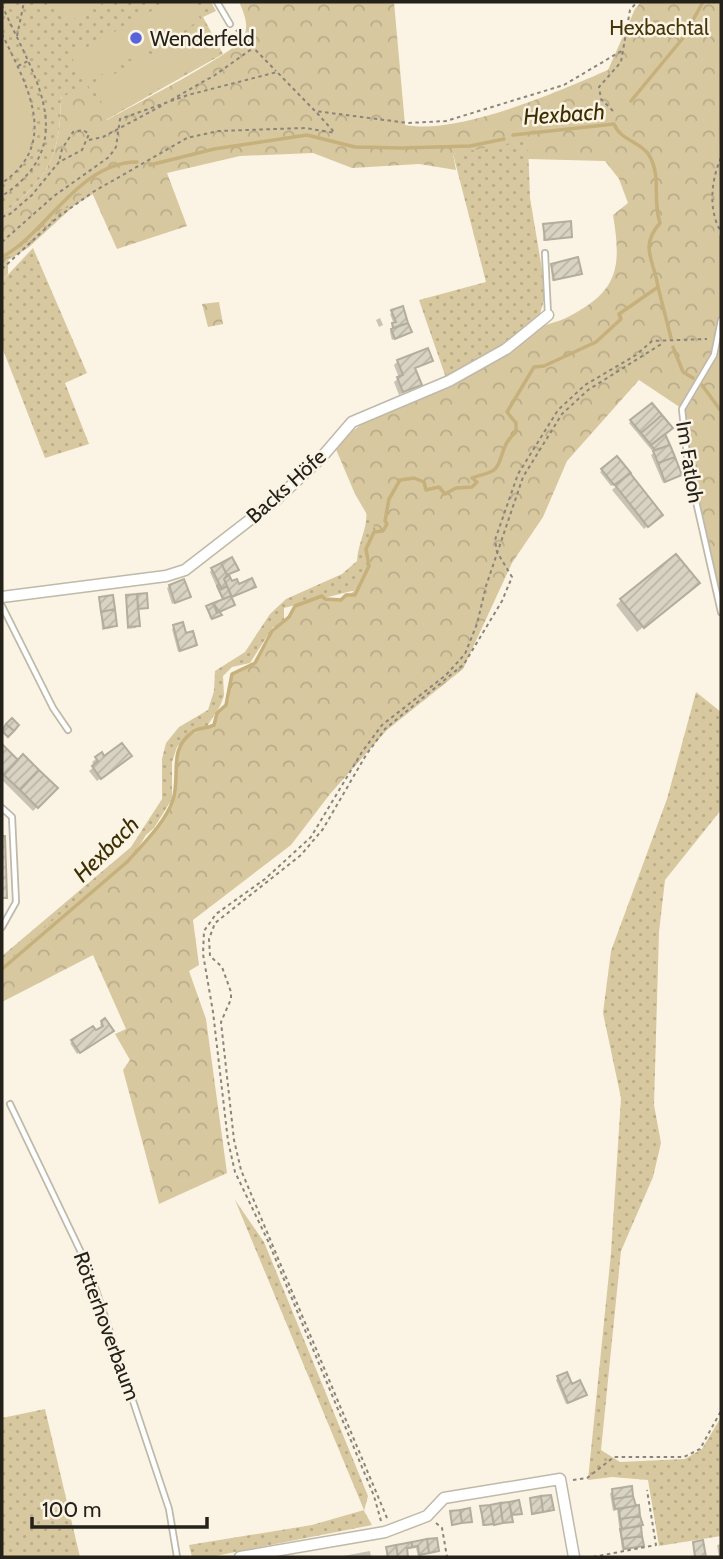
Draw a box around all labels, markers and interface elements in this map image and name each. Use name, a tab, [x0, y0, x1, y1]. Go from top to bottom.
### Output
park label: Hexbachtal	[609, 15, 709, 40]
place label: Wenderfeld	[150, 26, 255, 51]
marker: Wenderfeld	[128, 30, 144, 46]
water label: Hexbach	[522, 97, 606, 131]
street label: Im Fatloh	[671, 419, 709, 505]
street label: Backs Höfe	[241, 444, 331, 528]
water label: Hexbach	[67, 810, 145, 888]
street label: Rötterhoverbaum	[68, 1248, 146, 1404]
scale bar	[32, 1486, 206, 1530]
text: 100 m	[42, 1497, 101, 1522]

